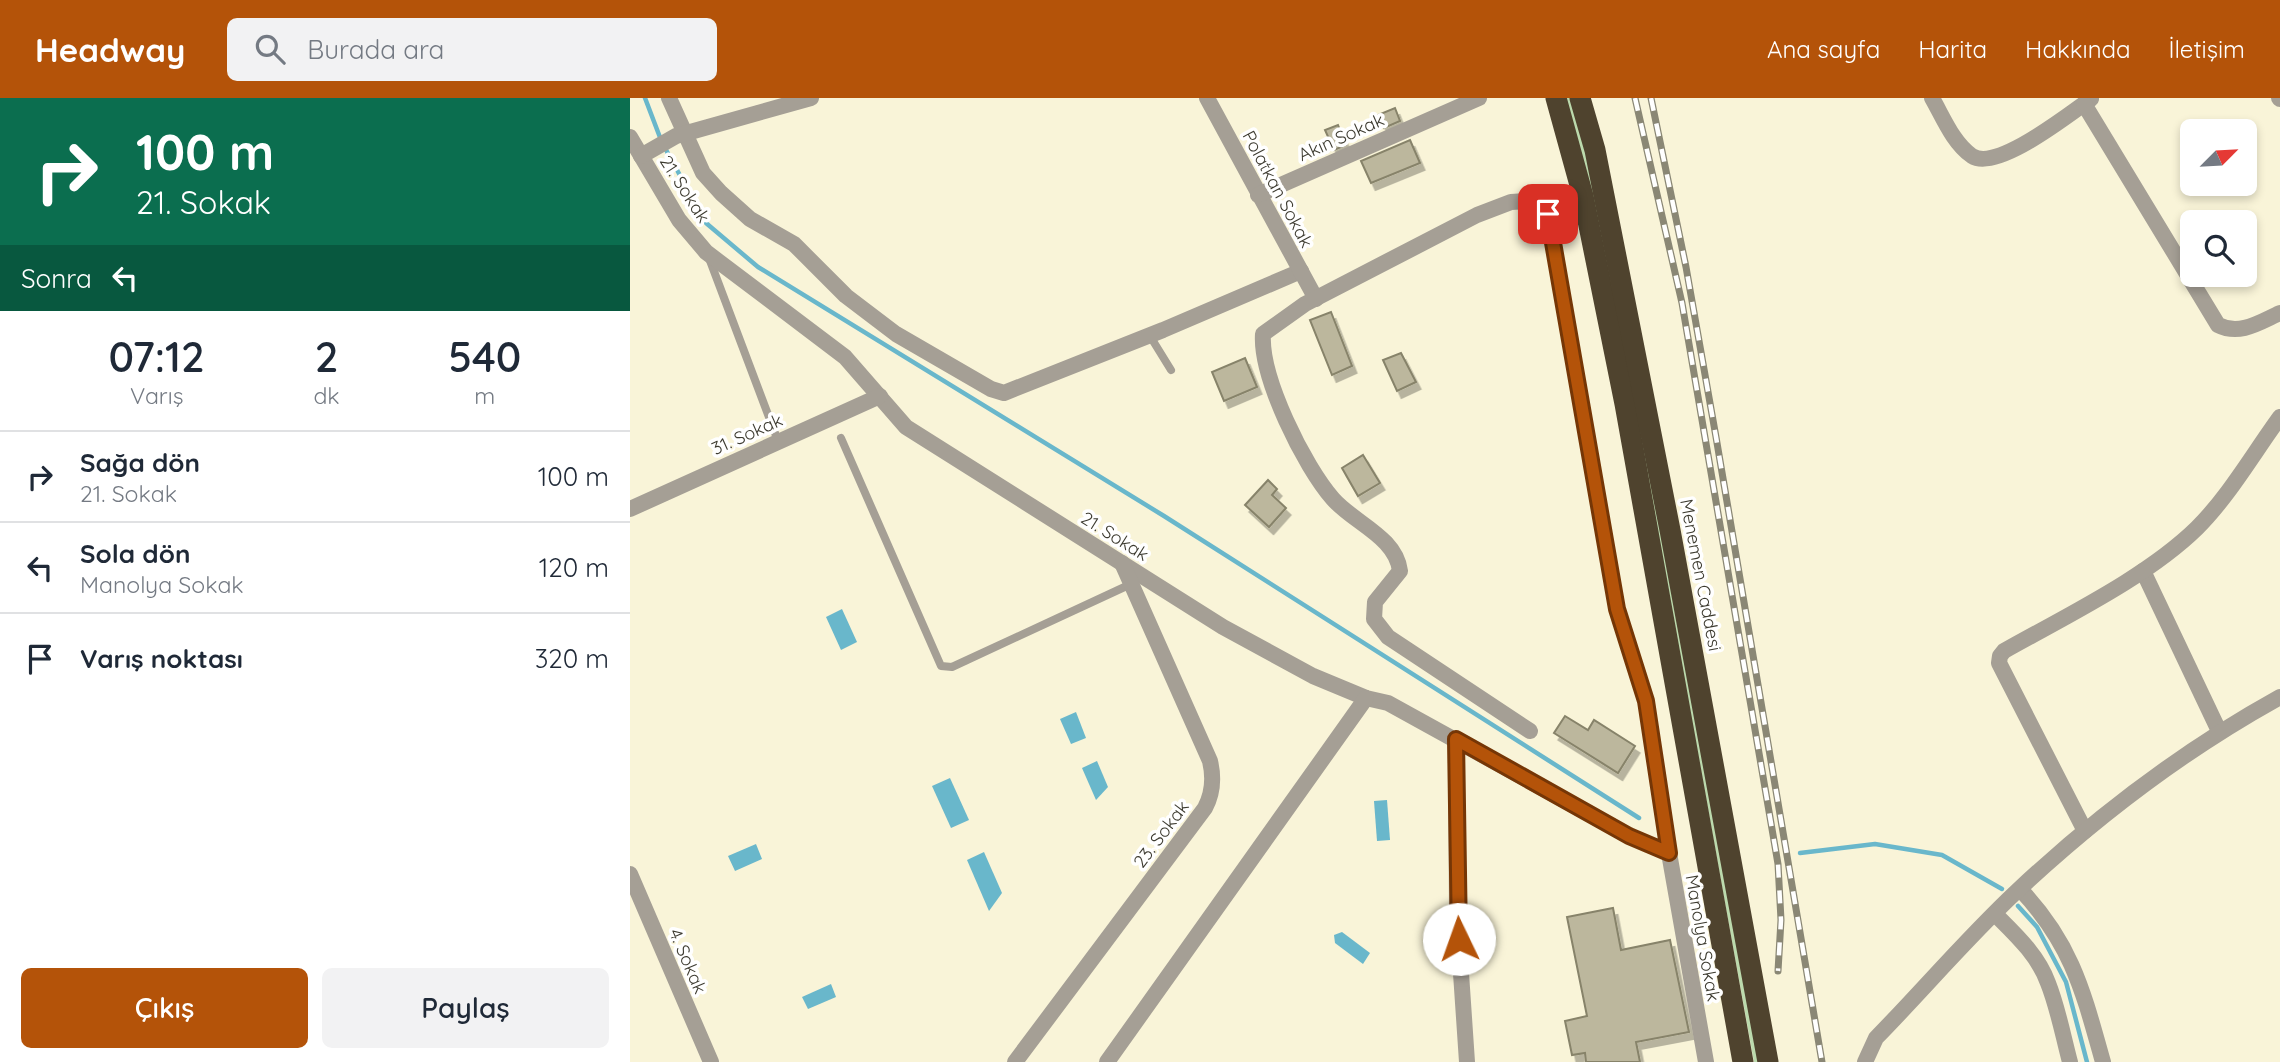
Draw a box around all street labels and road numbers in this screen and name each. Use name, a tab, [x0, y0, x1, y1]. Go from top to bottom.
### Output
street label: Akın Sokak	[1295, 108, 1387, 166]
street label: Polatkan Sokak	[1237, 126, 1319, 252]
street label: 21. Sokak	[655, 151, 715, 227]
street label: 31. Sokak	[708, 408, 786, 460]
street label: Menemen Caddesi	[1675, 497, 1727, 653]
street label: 21. Sokak	[1077, 506, 1153, 566]
street label: 23. Sokak	[1128, 796, 1194, 872]
street label: Manolya Sokak	[1681, 873, 1725, 1003]
street label: 4. Sokak	[664, 925, 712, 997]

